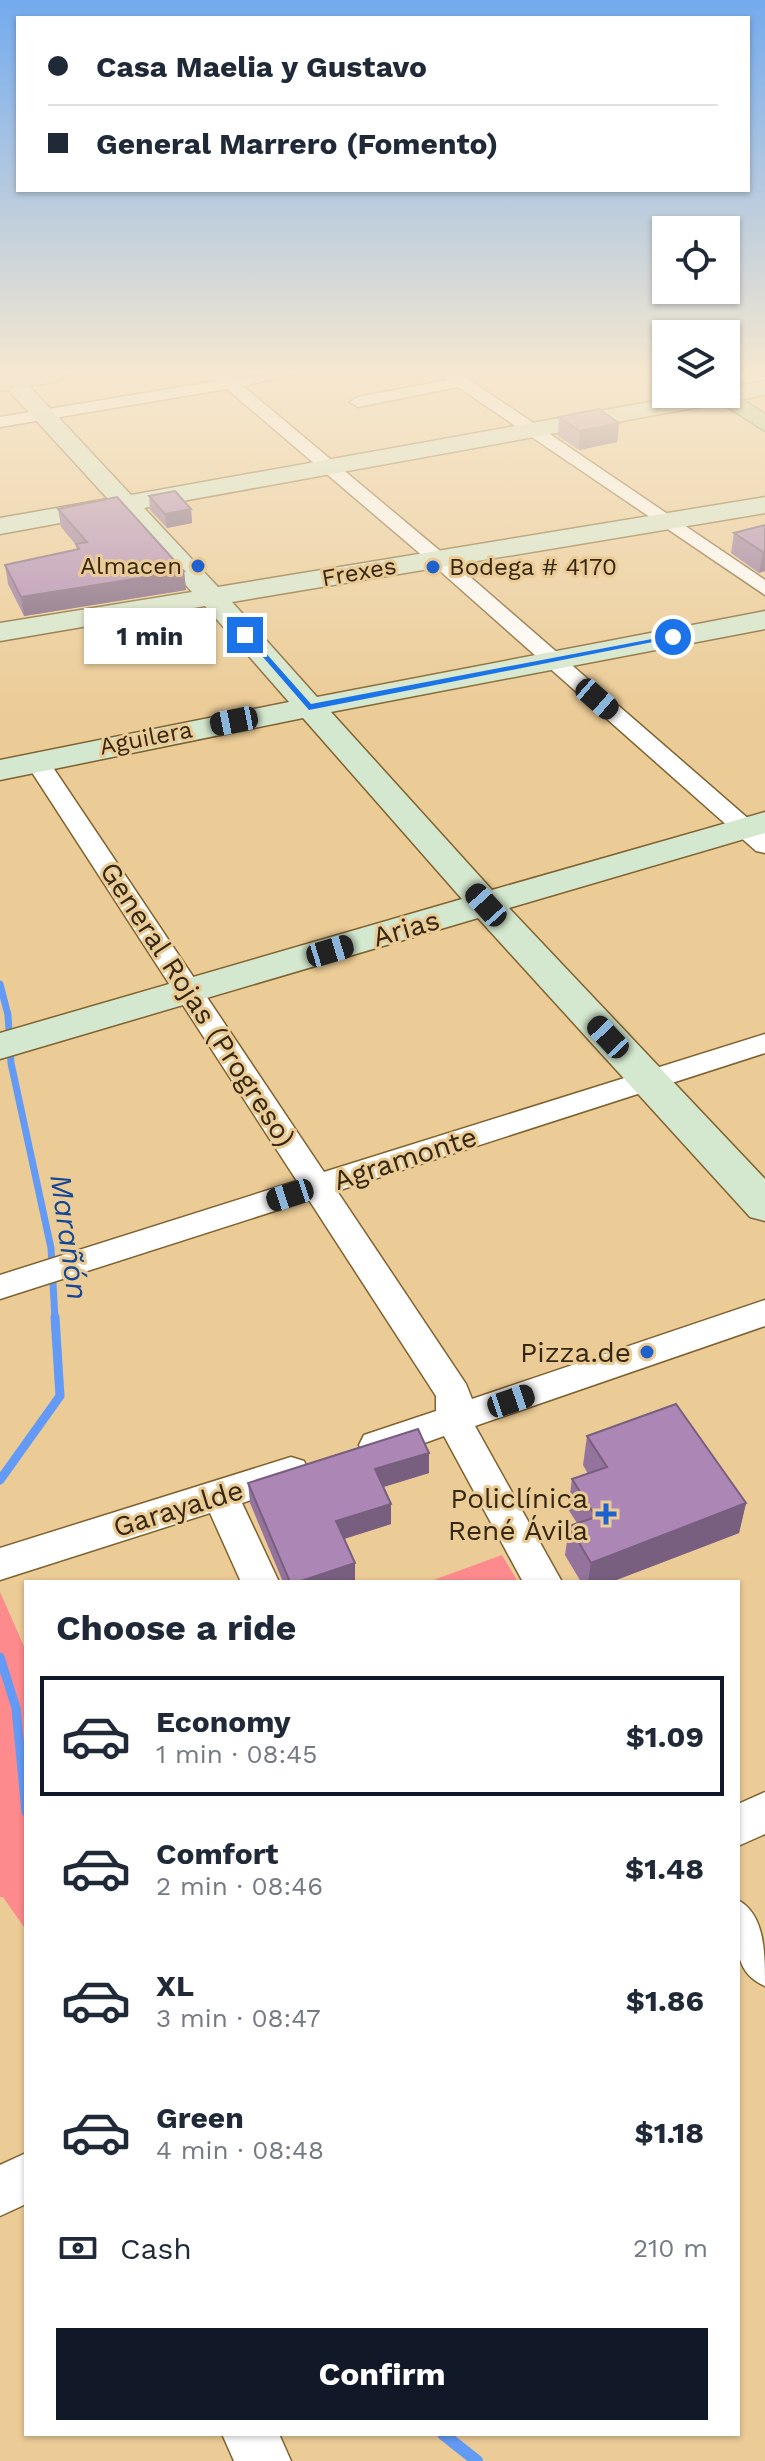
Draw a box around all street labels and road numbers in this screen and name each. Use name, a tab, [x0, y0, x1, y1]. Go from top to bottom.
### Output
street label: Frexes	[320, 552, 398, 592]
street label: Aguilera	[97, 715, 195, 761]
street label: General Rojas (Progreso)	[93, 856, 302, 1153]
street label: Arias	[369, 903, 443, 954]
street label: Agramonte	[329, 1120, 481, 1197]
street label: Garayalde	[109, 1473, 247, 1544]

